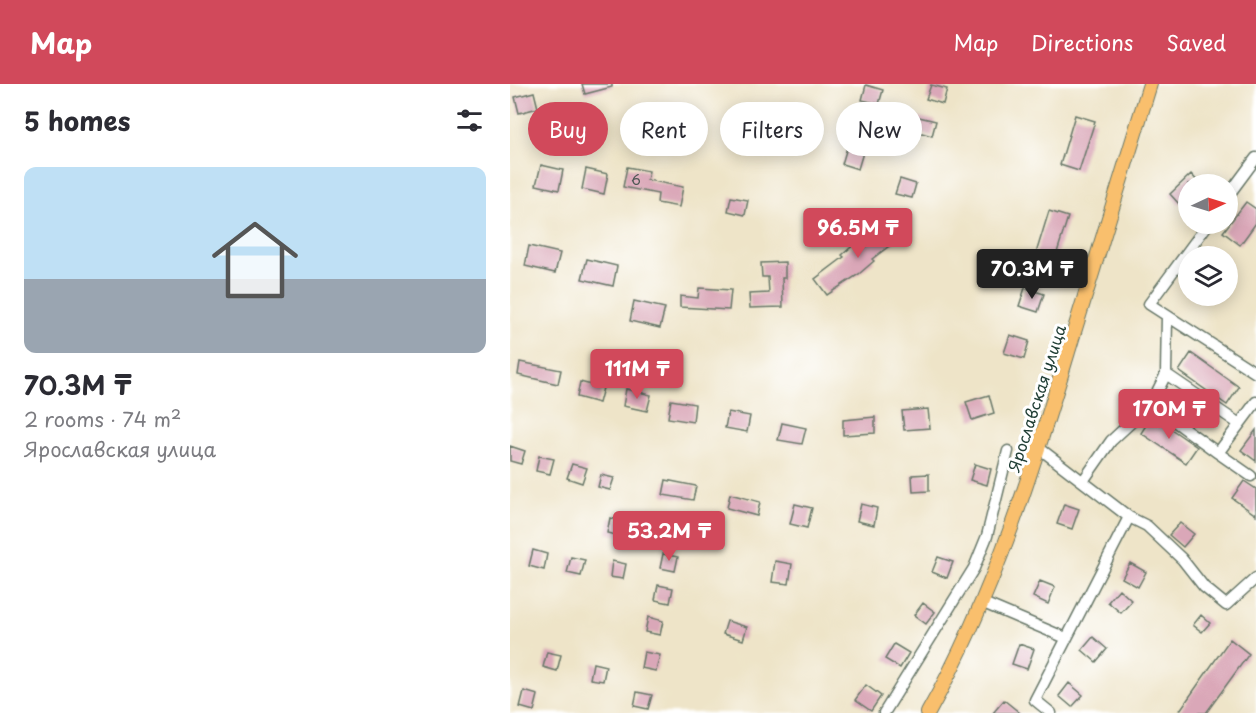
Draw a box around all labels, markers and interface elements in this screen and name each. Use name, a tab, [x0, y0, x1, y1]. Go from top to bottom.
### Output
text: Map	[30, 21, 92, 64]
text: Map	[953, 26, 998, 58]
text: Directions	[1031, 26, 1133, 58]
text: Saved	[1166, 26, 1226, 58]
text: 5 homes	[24, 101, 130, 140]
chip: Buy	[528, 102, 608, 156]
chip: Rent	[620, 102, 708, 156]
chip: Filters	[720, 102, 824, 156]
chip: New	[836, 102, 922, 156]
icon: filters	[453, 104, 486, 137]
house number: 6	[631, 169, 641, 190]
north arrow	[1178, 174, 1238, 234]
map controls	[1178, 174, 1238, 306]
icon: home	[201, 206, 309, 314]
pin: 96.5M ₸	[803, 208, 913, 259]
text: 96.5M ₸	[817, 212, 899, 242]
button: layers	[1178, 246, 1238, 306]
pin: 70.3M ₸	[977, 249, 1087, 300]
text: 70.3M ₸	[991, 253, 1073, 283]
street label: Ярославская улица	[1001, 321, 1071, 476]
pin: 111M ₸	[588, 349, 686, 400]
text: 111M ₸	[604, 353, 670, 383]
text: 70.3M ₸	[24, 365, 131, 404]
pin: 170M ₸	[1120, 389, 1218, 440]
text: 170M ₸	[1132, 393, 1206, 423]
text: 2 rooms · 74 m²	[24, 404, 181, 434]
text: Ярославская улица	[24, 434, 216, 464]
pin: 53.2M ₸	[614, 511, 724, 562]
text: 53.2M ₸	[627, 515, 711, 545]

